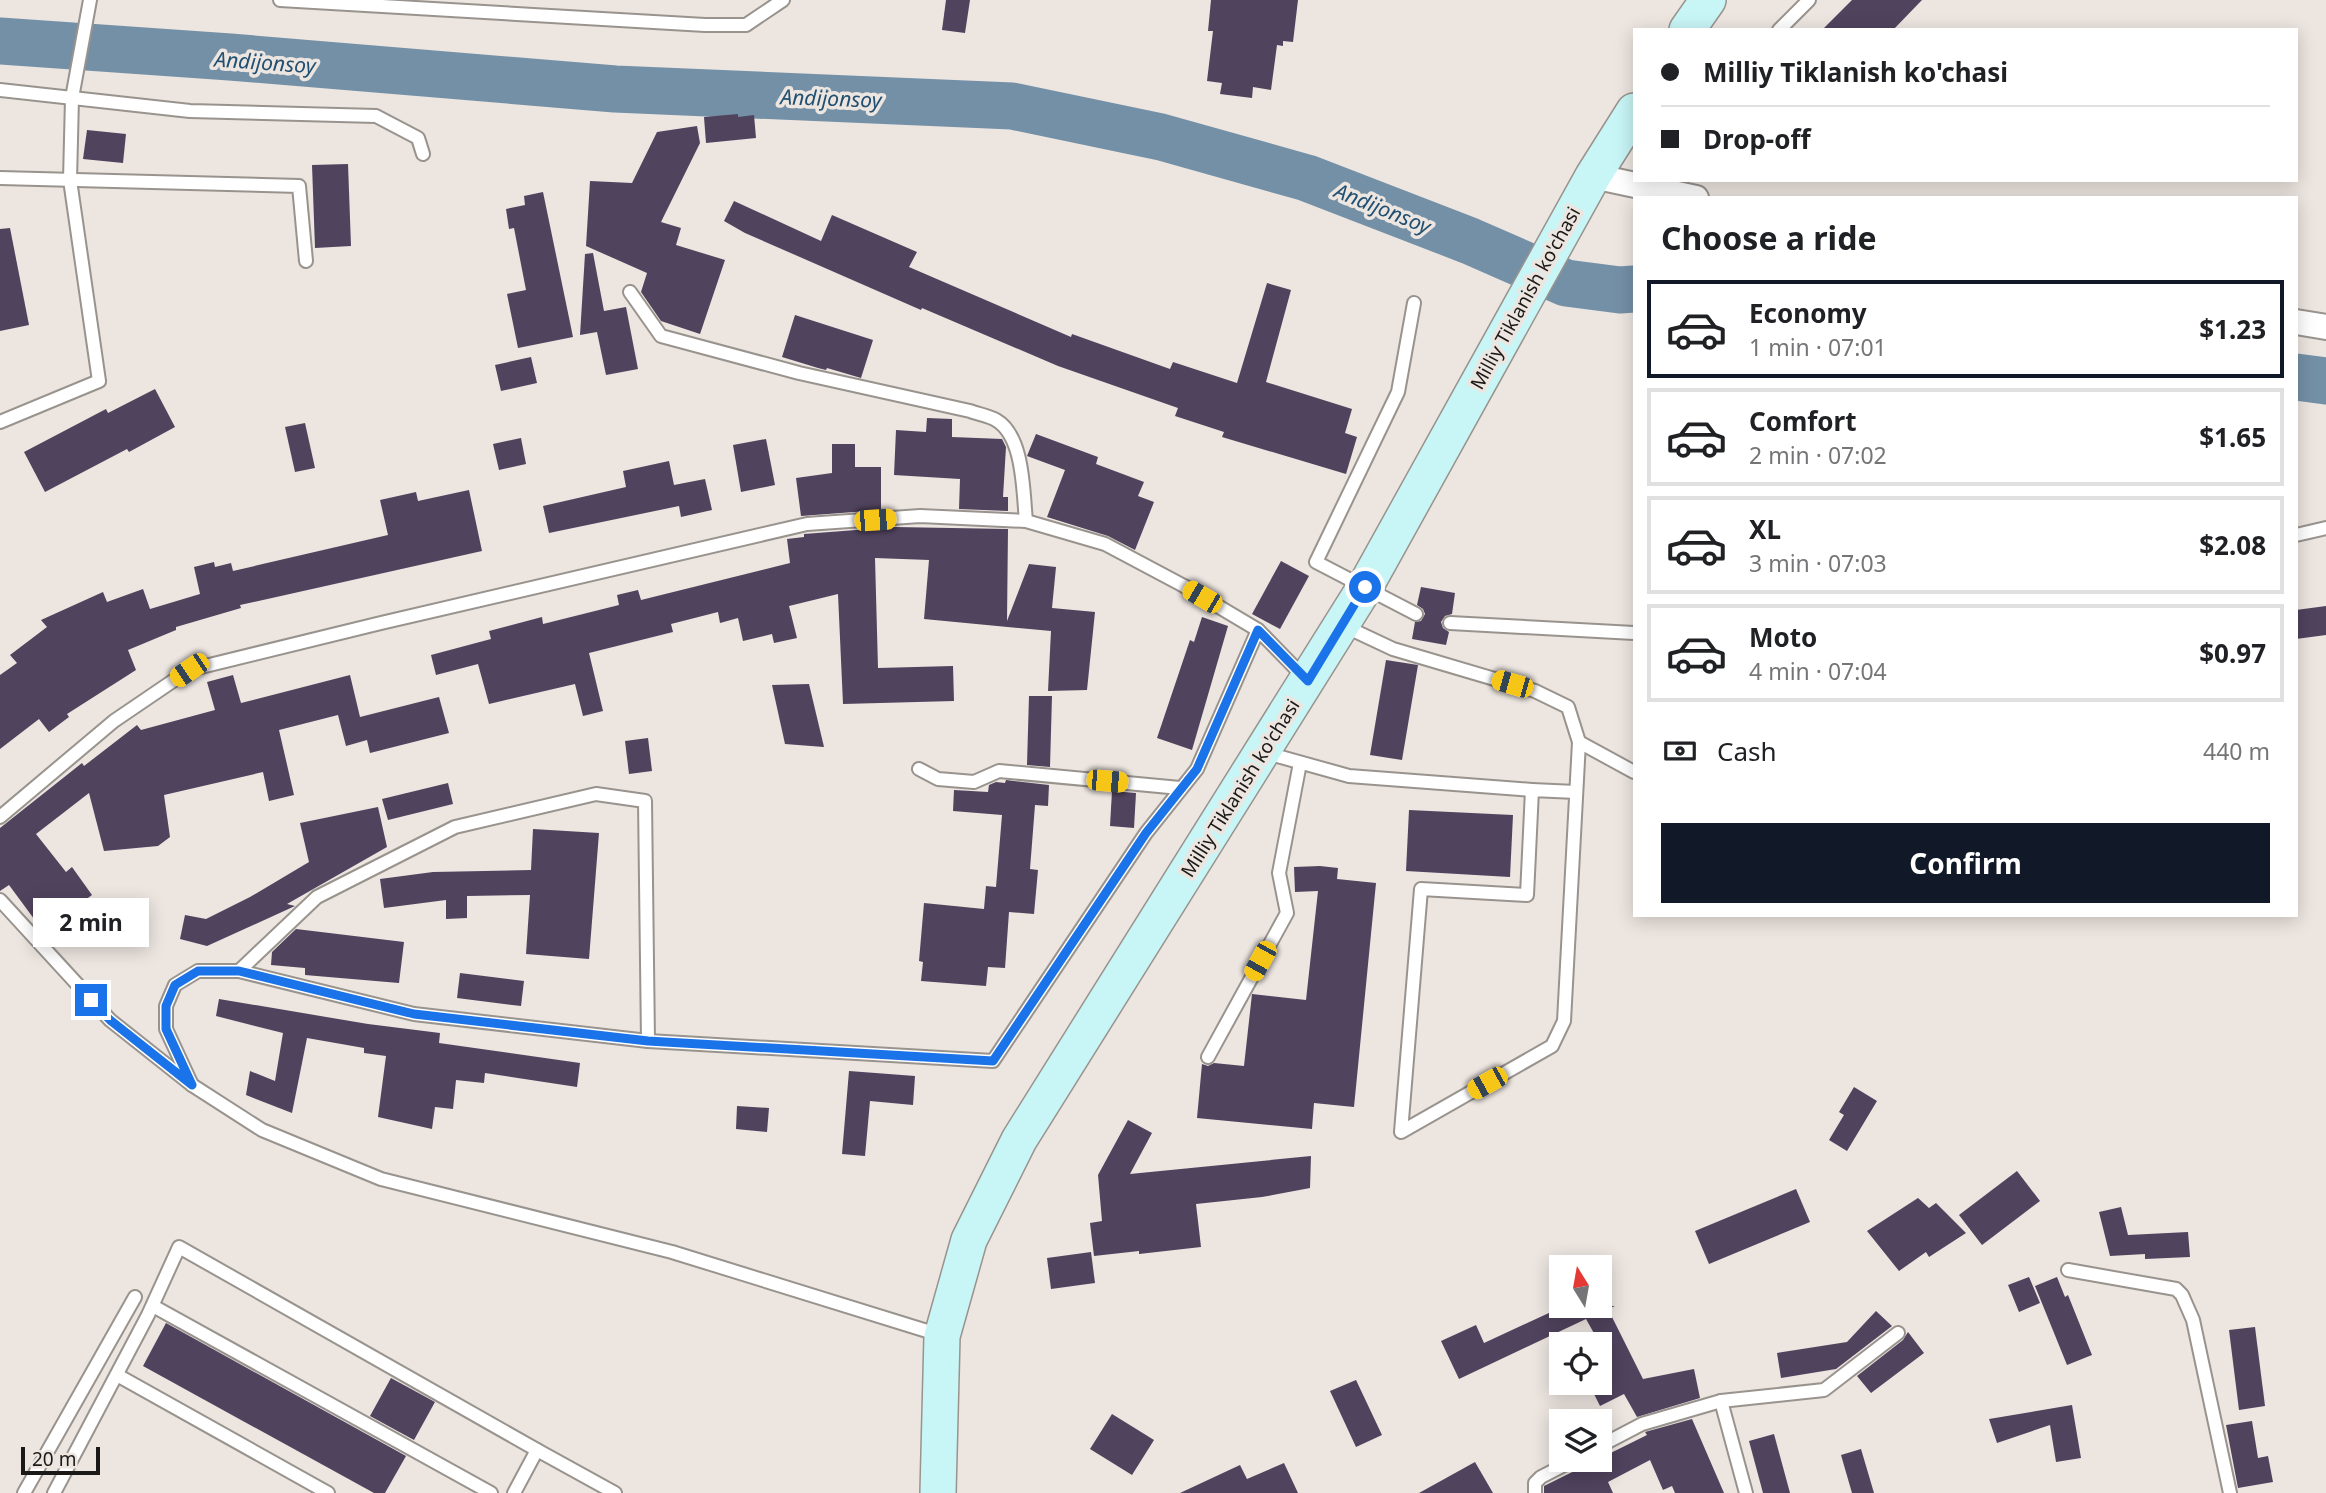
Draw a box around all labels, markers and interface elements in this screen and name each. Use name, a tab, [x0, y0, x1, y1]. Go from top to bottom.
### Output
water label: Andijonsoy	[212, 44, 318, 80]
text: Milliy Tiklanish ko'chasi	[1703, 54, 2008, 90]
water label: Andijonsoy	[778, 82, 883, 114]
text: Drop-off	[1703, 121, 1810, 157]
water label: Andijonsoy	[1329, 175, 1436, 240]
street label: Milliy Tiklanish ko'chasi	[1464, 202, 1586, 394]
text: Choose a ride	[1661, 216, 1877, 259]
text: Economy	[1749, 295, 1867, 331]
icon: car	[1665, 298, 1728, 361]
text: $1.23	[2199, 311, 2266, 347]
text: 1 min · 07:01	[1749, 331, 1887, 363]
text: Comfort	[1749, 403, 1857, 439]
icon: car	[1665, 406, 1728, 469]
text: $1.65	[2199, 419, 2266, 455]
text: 2 min · 07:02	[1749, 439, 1887, 471]
car	[854, 508, 897, 532]
text: XL	[1749, 511, 1781, 547]
icon: car	[1665, 514, 1728, 577]
text: $2.08	[2199, 527, 2266, 563]
text: 3 min · 07:03	[1749, 547, 1887, 579]
route start	[1349, 571, 1381, 603]
car	[1179, 577, 1226, 617]
text: Moto	[1749, 619, 1817, 655]
icon: car	[1665, 622, 1728, 685]
text: $0.97	[2199, 635, 2266, 671]
car	[166, 650, 213, 690]
text: 4 min · 07:04	[1749, 655, 1887, 687]
car	[1489, 668, 1536, 700]
street label: Milliy Tiklanish ko'chasi	[1175, 694, 1305, 882]
icon: cash	[1661, 732, 1699, 770]
text: Cash	[1717, 733, 1777, 769]
text: 440 m	[2203, 735, 2270, 767]
car	[1086, 769, 1129, 793]
button: Confirm	[1661, 823, 2270, 903]
callout: 2 min	[33, 898, 149, 948]
text: 2 min	[59, 906, 123, 938]
car	[1241, 938, 1280, 984]
route end	[75, 984, 107, 1016]
car	[1464, 1064, 1511, 1102]
north arrow	[1549, 1255, 1612, 1318]
map controls	[1549, 1255, 1612, 1472]
button: locate	[1549, 1332, 1612, 1395]
button: layers	[1549, 1409, 1612, 1472]
scale bar	[21, 1444, 100, 1476]
text: 20 m	[32, 1446, 76, 1472]

